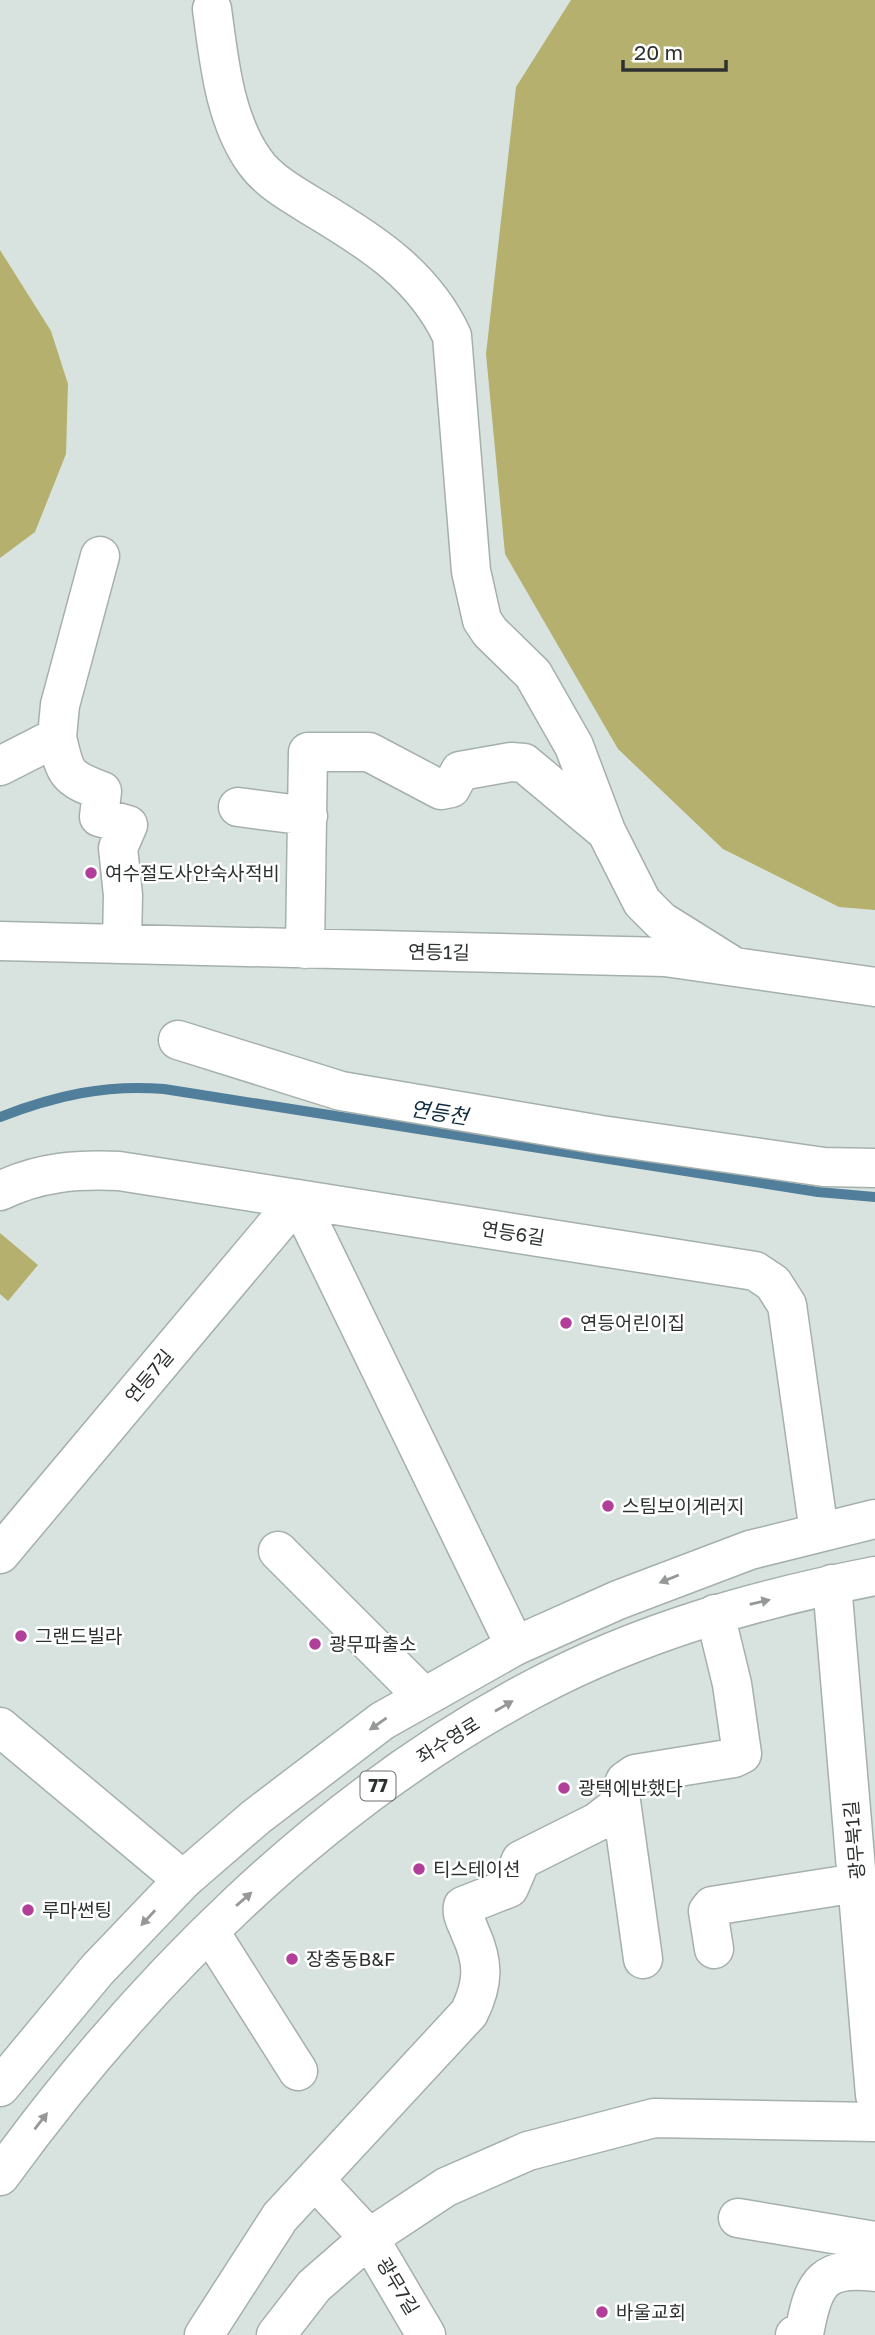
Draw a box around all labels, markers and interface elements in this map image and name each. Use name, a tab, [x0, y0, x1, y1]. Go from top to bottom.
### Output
scale bar	[623, 28, 726, 72]
text: 20 m	[634, 39, 683, 65]
place label: 여수절도사안숙사적비	[105, 861, 280, 884]
marker: 여수절도사안숙사적비	[83, 865, 99, 881]
street label: 연등1길	[408, 939, 470, 964]
water label: 연등천	[408, 1095, 472, 1130]
street label: 연등6길	[480, 1216, 546, 1249]
place label: 연등어린이집	[580, 1311, 685, 1334]
marker: 연등어린이집	[558, 1315, 574, 1331]
street label: 연등7길	[120, 1344, 178, 1407]
place label: 스팀보이게러지	[622, 1494, 744, 1517]
marker: 스팀보이게러지	[600, 1498, 616, 1514]
one-way arrow	[658, 1574, 679, 1585]
one-way arrow	[749, 1596, 771, 1607]
place label: 그랜드빌라	[35, 1624, 122, 1647]
marker: 그랜드빌라	[13, 1628, 29, 1644]
place label: 광무파출소	[329, 1632, 416, 1655]
marker: 광무파출소	[307, 1636, 323, 1652]
one-way arrow	[495, 1699, 514, 1712]
street label: 좌수영로	[412, 1711, 483, 1768]
one-way arrow	[369, 1717, 387, 1731]
road number: 77	[360, 1772, 396, 1800]
place label: 광택에반했다	[578, 1776, 683, 1799]
marker: 광택에반했다	[556, 1780, 572, 1796]
street label: 광무북1길	[839, 1800, 868, 1880]
place label: 티스테이션	[433, 1857, 520, 1880]
marker: 티스테이션	[411, 1861, 427, 1877]
one-way arrow	[235, 1891, 253, 1907]
place label: 루마썬팅	[42, 1898, 112, 1921]
marker: 루마썬팅	[20, 1902, 36, 1918]
one-way arrow	[141, 1909, 157, 1926]
place label: 장충동B&F	[306, 1947, 395, 1970]
marker: 장충동B&F	[284, 1951, 300, 1967]
one-way arrow	[33, 2112, 47, 2130]
street label: 광무7길	[372, 2253, 424, 2318]
place label: 바울교회	[616, 2300, 686, 2323]
marker: 바울교회	[594, 2304, 610, 2320]

